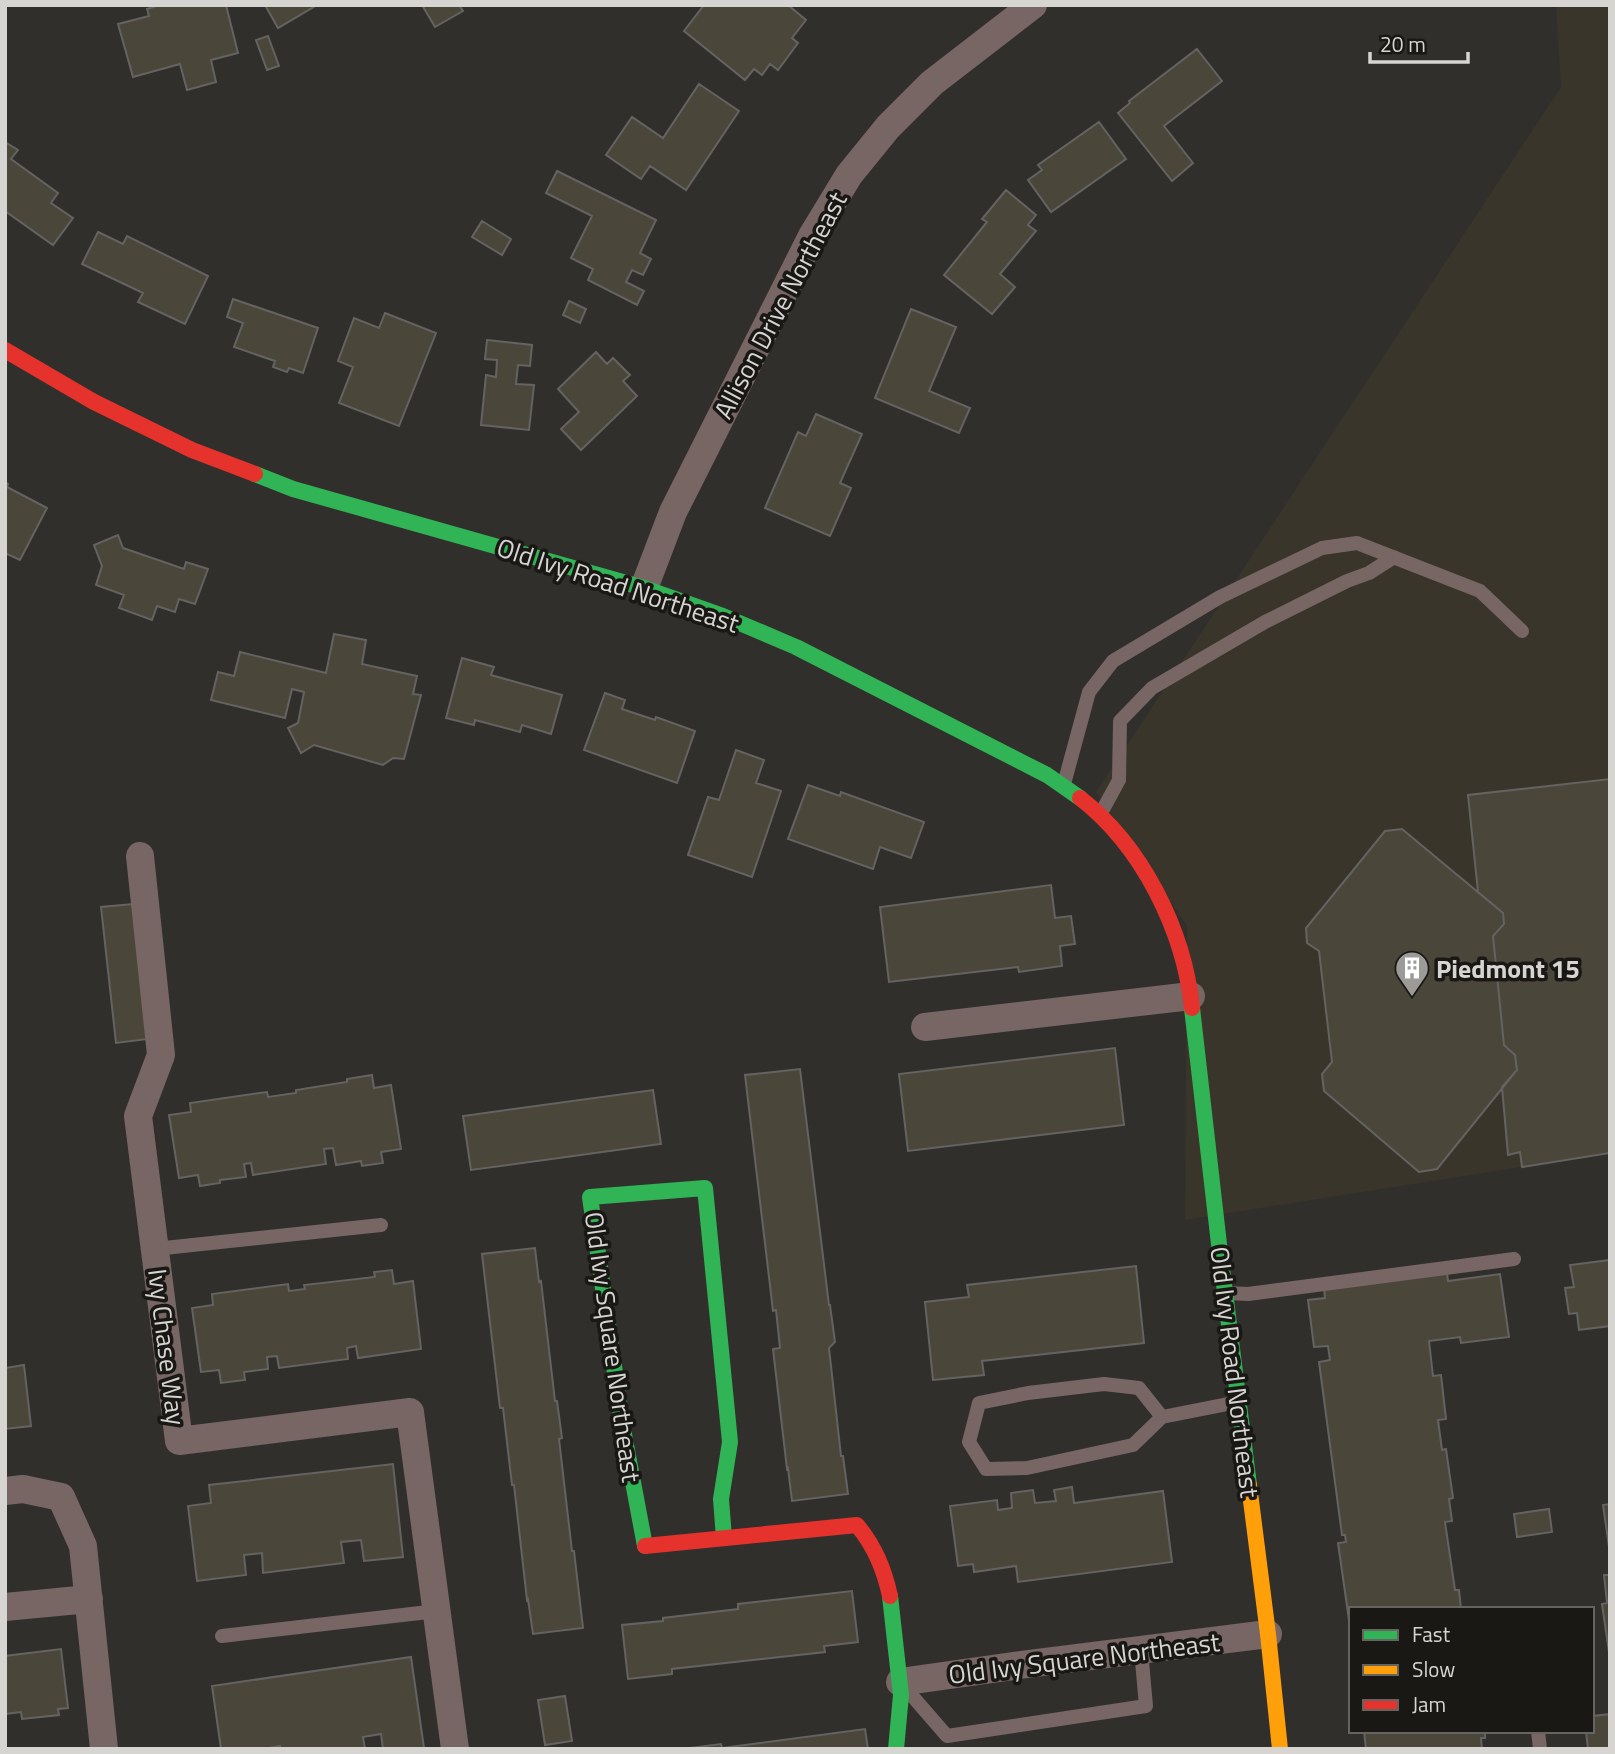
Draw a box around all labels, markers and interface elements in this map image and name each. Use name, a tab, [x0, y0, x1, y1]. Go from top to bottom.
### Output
scale bar	[1370, 21, 1468, 65]
text: 20 m	[1380, 28, 1426, 60]
street label: Allison Drive Northeast	[704, 185, 856, 425]
street label: Old Ivy Road Northeast	[492, 527, 744, 643]
building icon: Piedmont 15	[1393, 949, 1431, 998]
place label: Piedmont 15	[1436, 949, 1580, 988]
street label: Old Ivy Square Northeast	[575, 1209, 651, 1485]
street label: Old Ivy Road Northeast	[1200, 1244, 1270, 1500]
street label: Ivy Chase Way	[138, 1267, 196, 1427]
legend	[1349, 1607, 1594, 1733]
text: Fast	[1412, 1618, 1451, 1650]
street label: Old Ivy Square Northeast	[946, 1622, 1222, 1694]
text: Slow	[1412, 1653, 1455, 1685]
text: Jam	[1412, 1688, 1446, 1720]

